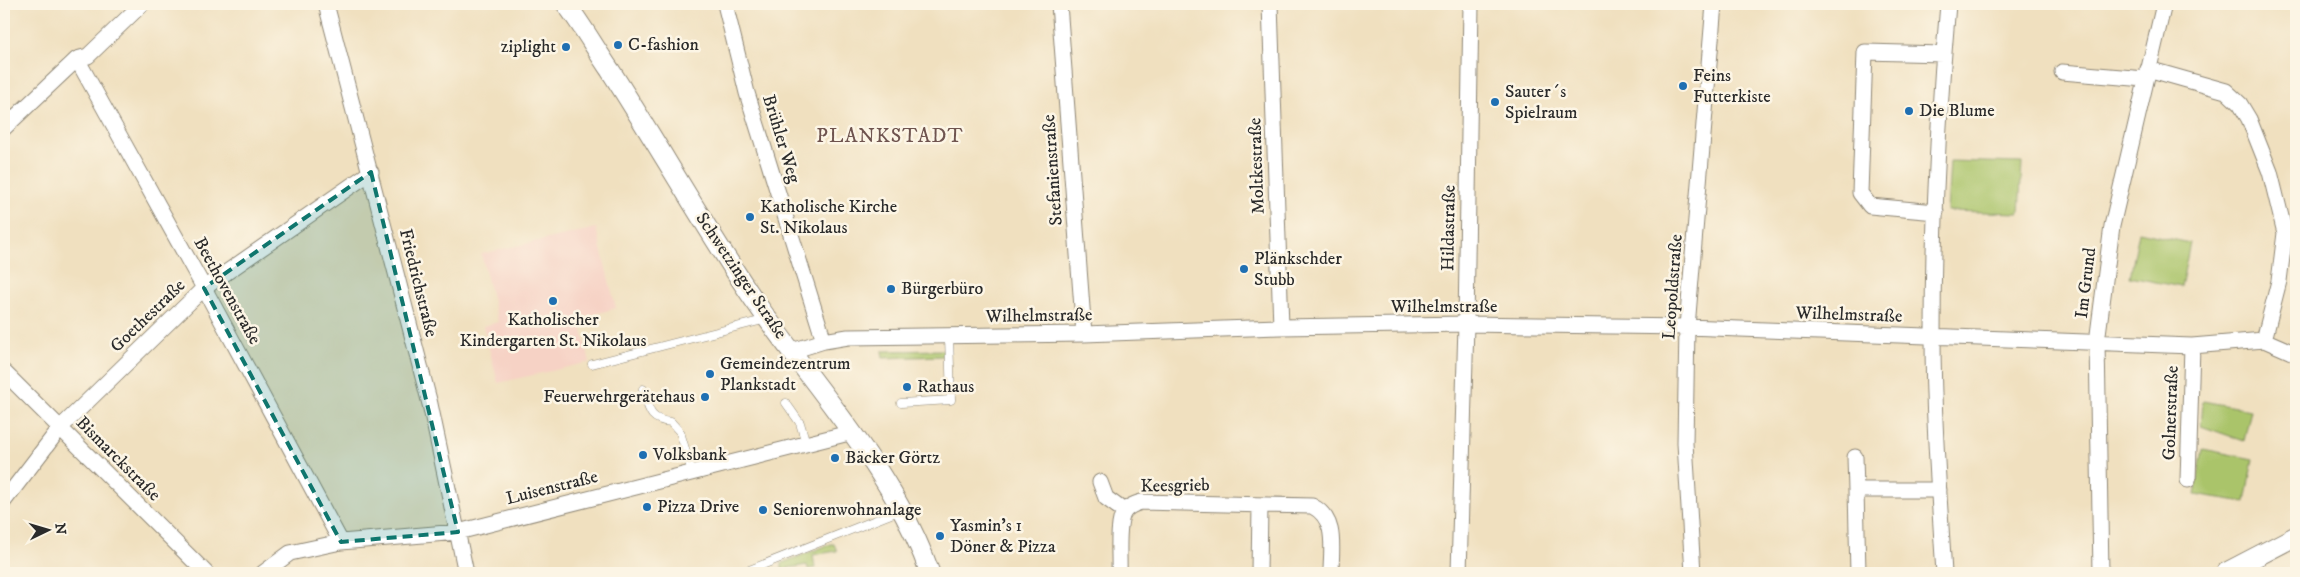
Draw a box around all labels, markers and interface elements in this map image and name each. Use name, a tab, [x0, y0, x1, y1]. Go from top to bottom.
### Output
place label: C-fashion	[628, 34, 699, 56]
place label: ziplight	[501, 36, 556, 58]
marker: C-fashion	[612, 39, 624, 51]
marker: ziplight	[560, 41, 572, 53]
place label: Feins Futterkiste	[1693, 65, 1771, 108]
marker: Feins Futterkiste	[1677, 80, 1689, 92]
place label: Sauter´s Spielraum	[1505, 81, 1578, 124]
street label: Brühler Weg	[757, 92, 805, 186]
marker: Sauter´s Spielraum	[1489, 96, 1501, 108]
place label: Die Blume	[1919, 100, 1995, 122]
marker: Die Blume	[1903, 105, 1915, 117]
street label: Stefanienstraße	[1038, 114, 1068, 226]
street label: Moltkestraße	[1244, 117, 1270, 215]
district label: PLANKSTADT	[816, 124, 964, 149]
street label: Hildastraße	[1437, 185, 1461, 271]
place label: Katholische Kirche St. Nikolaus	[760, 196, 897, 239]
street label: Schwetzinger Straße	[691, 209, 791, 343]
marker: Katholische Kirche St. Nikolaus	[744, 211, 756, 223]
street label: Friedrichstraße	[394, 227, 442, 339]
street label: Beethovenstraße	[188, 233, 266, 349]
street label: Leopoldstraße	[1658, 233, 1688, 341]
street label: Im Grund	[2071, 246, 2101, 320]
place label: Plänkschder Stubb	[1254, 248, 1342, 291]
marker: Plänkschder Stubb	[1238, 263, 1250, 275]
street label: Goethestraße	[106, 275, 190, 357]
place label: Bürgerbüro	[901, 278, 984, 300]
marker: Bürgerbüro	[885, 283, 897, 295]
marker: Katholischer Kindergarten St. Nikolaus	[547, 295, 559, 307]
street label: Wilhelmstraße	[1390, 296, 1497, 318]
street label: Wilhelmstraße	[1794, 302, 1903, 328]
street label: Wilhelmstraße	[984, 304, 1093, 328]
place label: Katholischer Kindergarten St. Nikolaus	[460, 309, 646, 352]
place label: Gemeindezentrum Plankstadt	[720, 353, 851, 396]
street label: Golnerstraße	[2158, 365, 2184, 461]
marker: Gemeindezentrum Plankstadt	[704, 368, 716, 380]
place label: Rathaus	[917, 376, 974, 398]
marker: Rathaus	[901, 381, 913, 393]
place label: Feuerwehrgerätehaus	[543, 386, 695, 408]
marker: Feuerwehrgerätehaus	[699, 391, 711, 403]
street label: Bismarckstraße	[71, 412, 165, 506]
place label: Volksbank	[652, 444, 727, 466]
place label: Bäcker Görtz	[845, 447, 940, 469]
marker: Volksbank	[637, 449, 649, 461]
marker: Bäcker Görtz	[829, 452, 841, 464]
street label: Luisenstraße	[504, 466, 600, 510]
street label: Keesgrieb	[1140, 474, 1210, 498]
place label: Pizza Drive	[657, 496, 739, 518]
place label: Seniorenwohnanlage	[773, 499, 921, 521]
marker: Pizza Drive	[641, 501, 653, 513]
north arrow	[22, 504, 72, 554]
marker: Seniorenwohnanlage	[757, 504, 769, 516]
place label: Yasmin's 1 Döner & Pizza	[950, 515, 1056, 558]
text: N	[50, 522, 69, 536]
marker: Yasmin's 1 Döner & Pizza	[934, 530, 946, 542]

